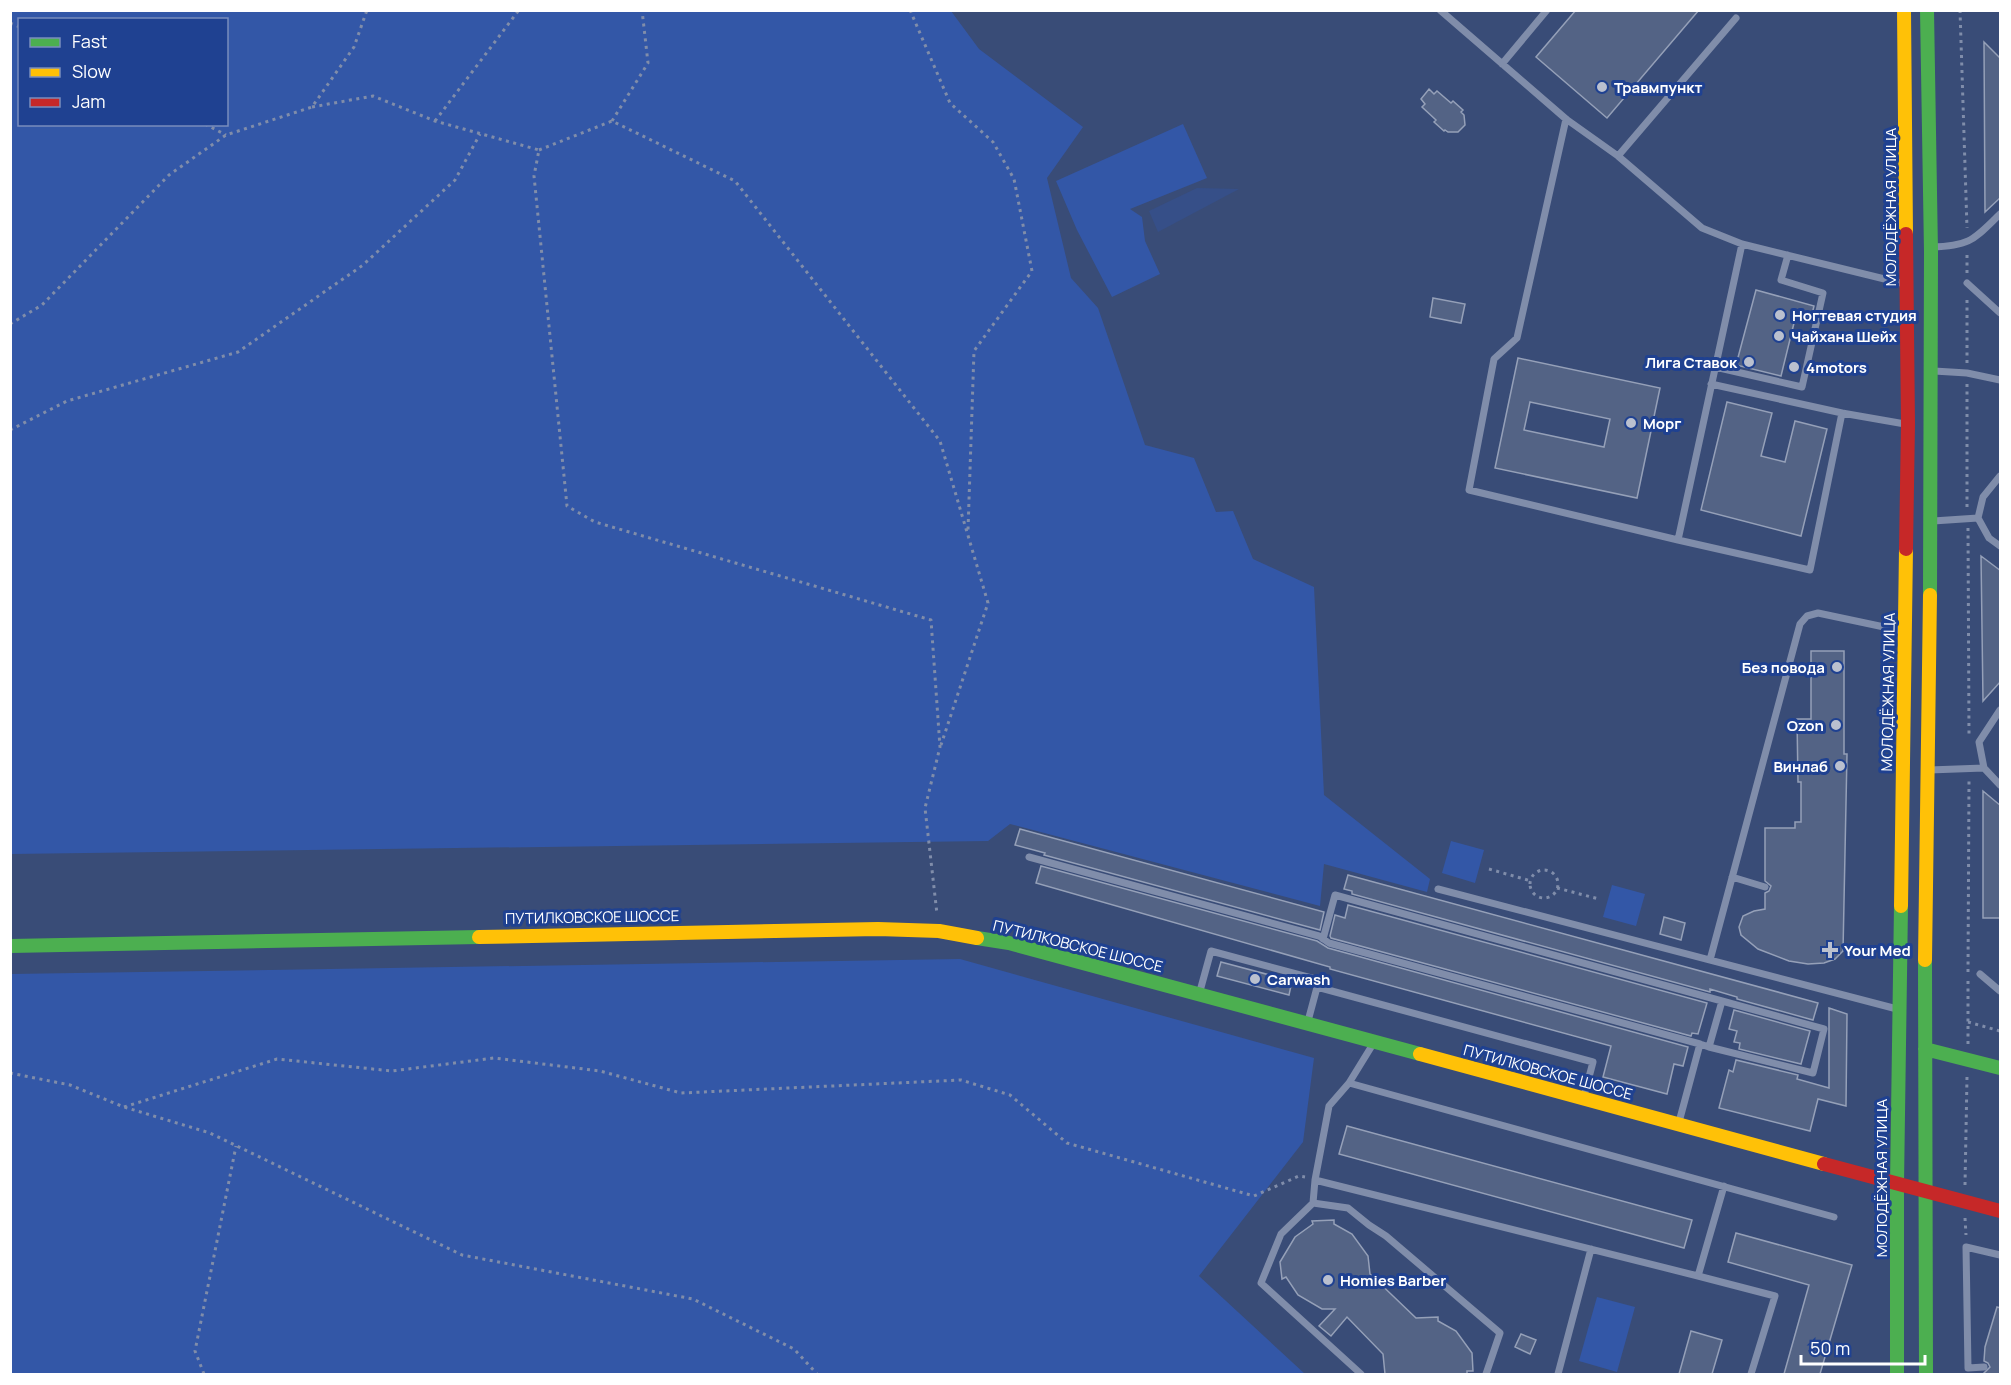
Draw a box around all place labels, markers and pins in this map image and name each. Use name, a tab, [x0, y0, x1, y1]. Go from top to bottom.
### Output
place label: Травмпункт	[1614, 77, 1702, 98]
marker: Травмпункт	[1595, 80, 1609, 94]
place label: Ногтевая студия	[1792, 305, 1917, 326]
marker: Ногтевая студия	[1773, 308, 1787, 322]
place label: Чайхана Шейх	[1791, 326, 1898, 347]
marker: Чайхана Шейх	[1772, 329, 1786, 343]
place label: Лига Ставок	[1645, 352, 1738, 373]
marker: Лига Ставок	[1742, 355, 1756, 369]
place label: 4motors	[1806, 357, 1867, 378]
marker: 4motors	[1787, 360, 1801, 374]
place label: Морг	[1643, 413, 1682, 434]
marker: Морг	[1624, 416, 1638, 430]
place label: Без повода	[1742, 657, 1825, 678]
marker: Без повода	[1830, 660, 1844, 674]
place label: Ozon	[1787, 715, 1824, 736]
marker: Ozon	[1829, 718, 1843, 732]
place label: Винлаб	[1773, 756, 1828, 777]
marker: Винлаб	[1833, 759, 1847, 773]
place label: Your Med	[1844, 940, 1911, 961]
marker: Your Med	[1821, 941, 1839, 959]
place label: Carwash	[1267, 969, 1330, 990]
marker: Carwash	[1248, 972, 1262, 986]
place label: Homies Barber	[1340, 1270, 1446, 1291]
marker: Homies Barber	[1321, 1273, 1335, 1287]

